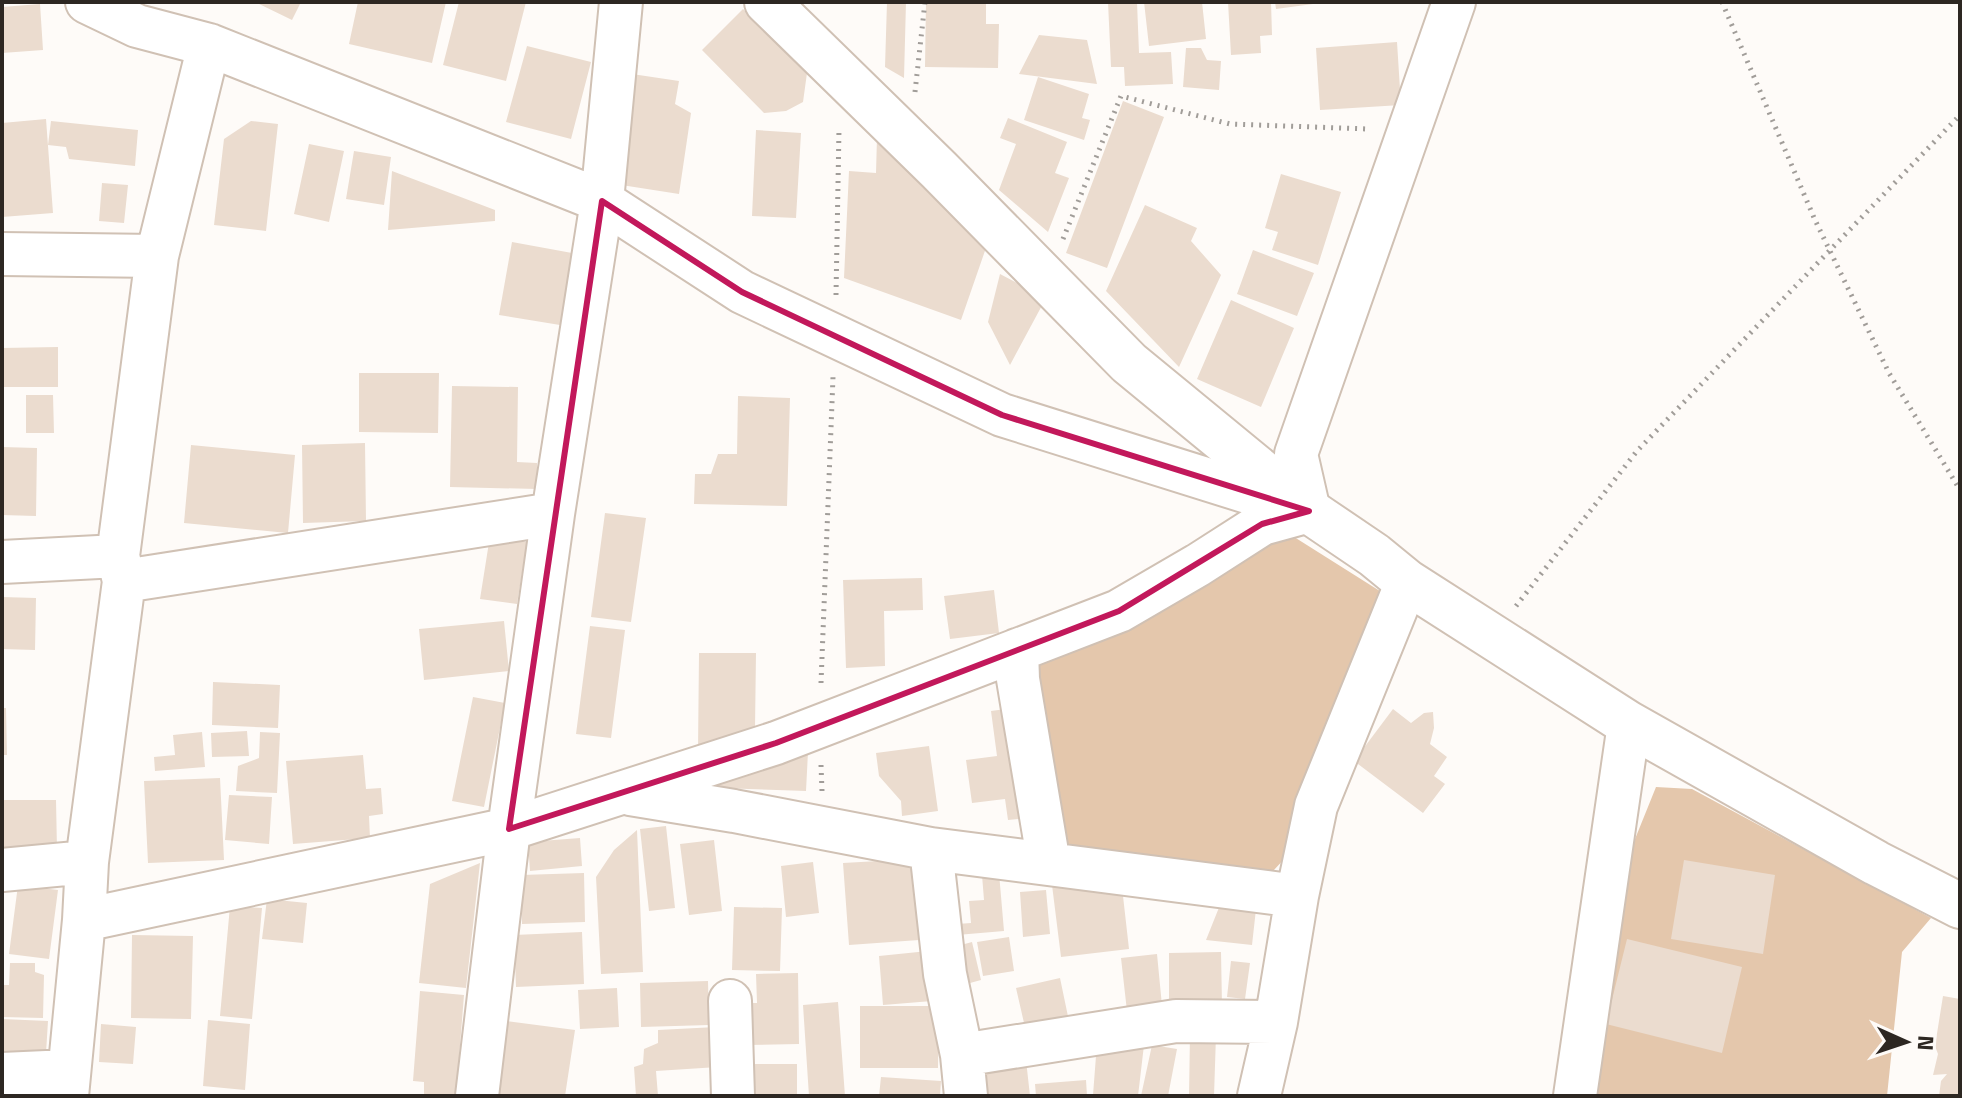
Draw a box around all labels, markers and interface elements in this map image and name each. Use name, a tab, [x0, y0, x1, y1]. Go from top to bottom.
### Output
north arrow	[1866, 1002, 1946, 1082]
text: N	[1909, 1035, 1943, 1052]

